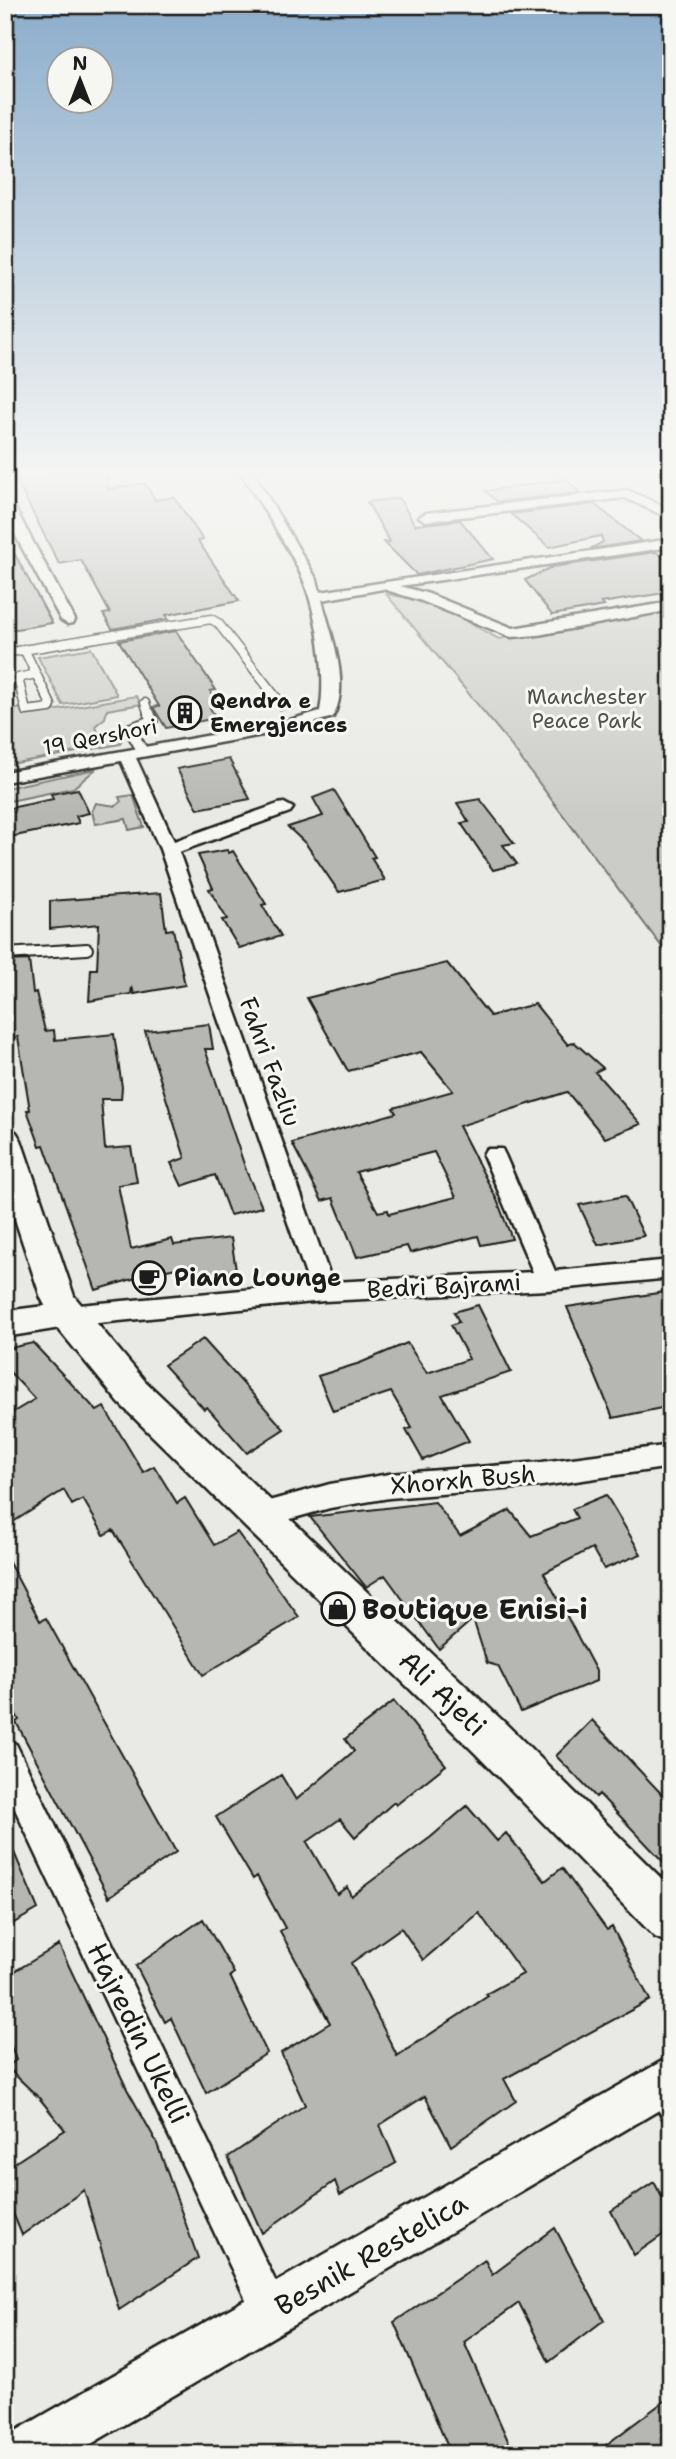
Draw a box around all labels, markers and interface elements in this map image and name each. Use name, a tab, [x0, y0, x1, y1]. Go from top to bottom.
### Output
north arrow	[46, 46, 116, 116]
text: N	[72, 51, 88, 76]
park label: Manchester Peace Park	[527, 683, 647, 735]
place label: Qendra e Emergjences	[210, 687, 347, 739]
building icon: Qendra e Emergjences	[166, 694, 204, 732]
street label: 19 Qershori	[40, 712, 160, 762]
street label: Fahri Fazliu	[232, 993, 308, 1131]
cafe icon: Piano Lounge	[130, 1259, 168, 1297]
place label: Piano Lounge	[174, 1262, 341, 1294]
street label: Bedri Bajrami	[366, 1266, 522, 1306]
street label: Xhorxh Bush	[389, 1458, 537, 1502]
shop icon: Boutique Enisi-i	[319, 1590, 357, 1628]
place label: Boutique Enisi-i	[362, 1590, 588, 1628]
street label: Ali Ajeti	[391, 1642, 495, 1744]
street label: Hajredin Ukelli	[79, 1936, 199, 2130]
street label: Besnik Restelica	[268, 2183, 474, 2325]

